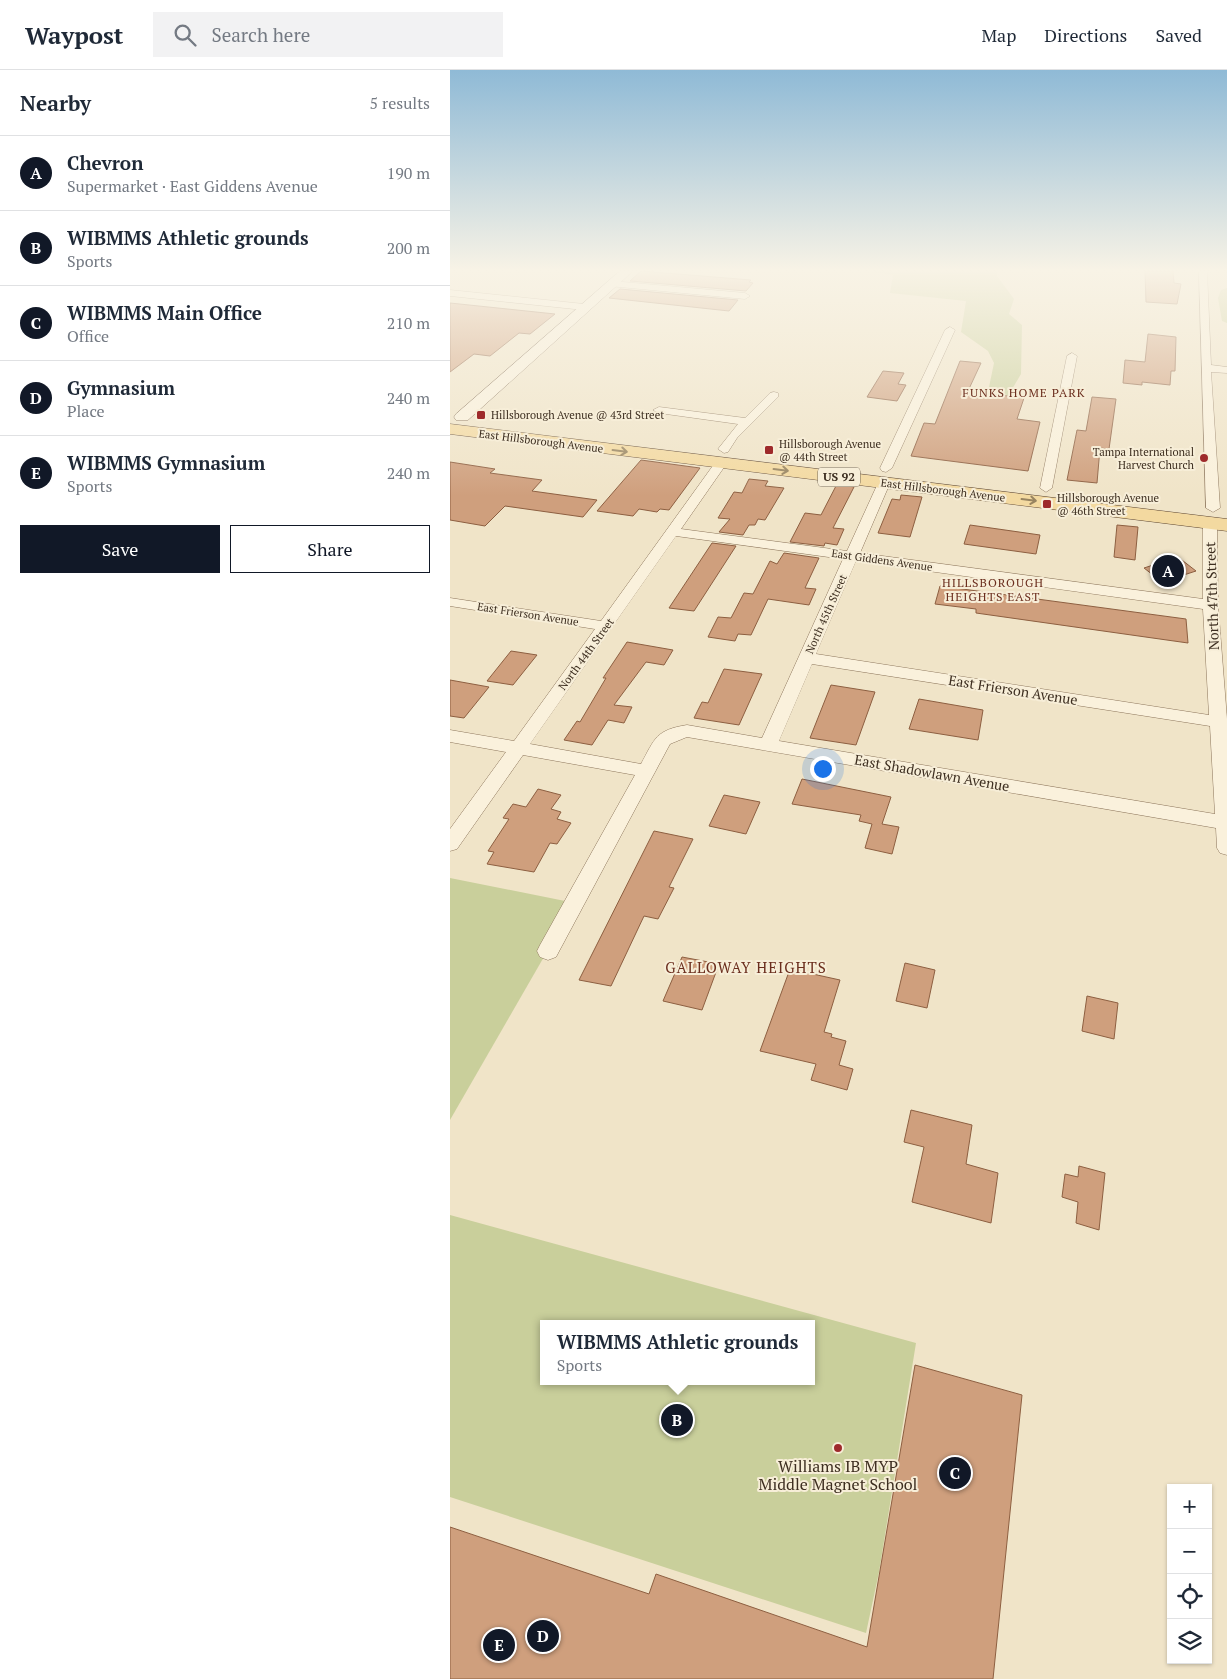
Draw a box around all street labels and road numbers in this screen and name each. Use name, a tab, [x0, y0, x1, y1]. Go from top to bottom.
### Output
street label: East Hillsborough Avenue	[478, 426, 605, 456]
road number: US 92	[818, 468, 860, 487]
street label: East Hillsborough Avenue	[880, 475, 1007, 505]
street label: North 47th Street	[1200, 541, 1223, 651]
street label: East Giddens Avenue	[831, 546, 934, 574]
street label: North 45th Street	[802, 572, 850, 656]
street label: East Frierson Avenue	[476, 599, 580, 629]
street label: North 44th Street	[555, 615, 617, 693]
street label: East Frierson Avenue	[947, 670, 1079, 709]
street label: East Shadowlawn Avenue	[853, 750, 1011, 795]

